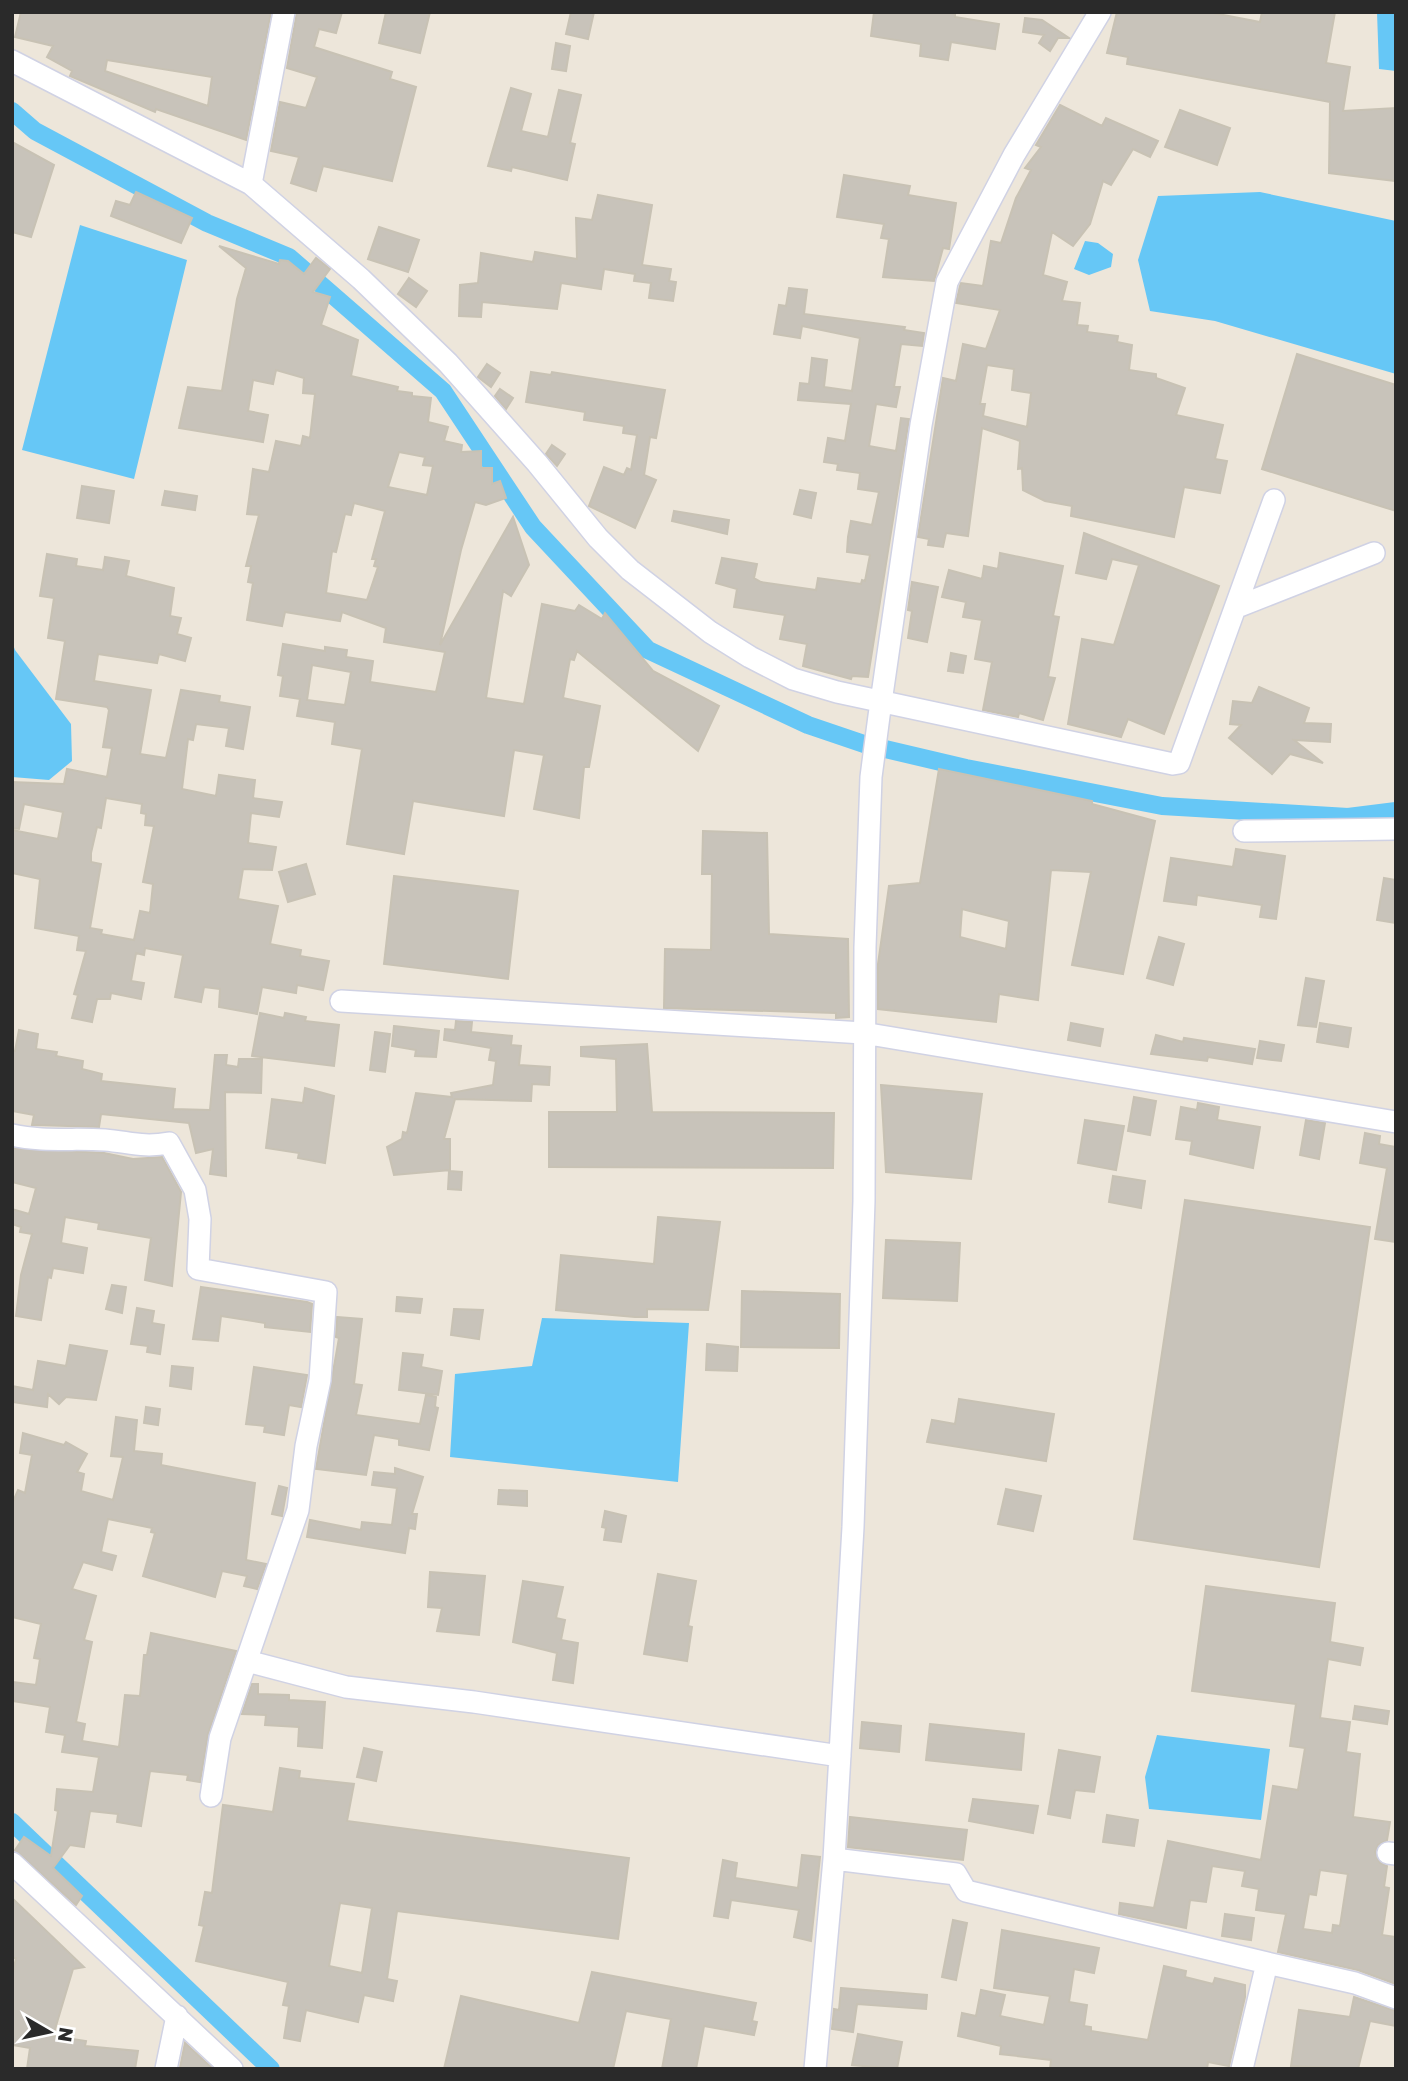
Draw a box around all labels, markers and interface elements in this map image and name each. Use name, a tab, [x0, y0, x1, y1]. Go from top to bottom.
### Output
north arrow	[14, 1997, 84, 2067]
text: N	[54, 2026, 79, 2044]

